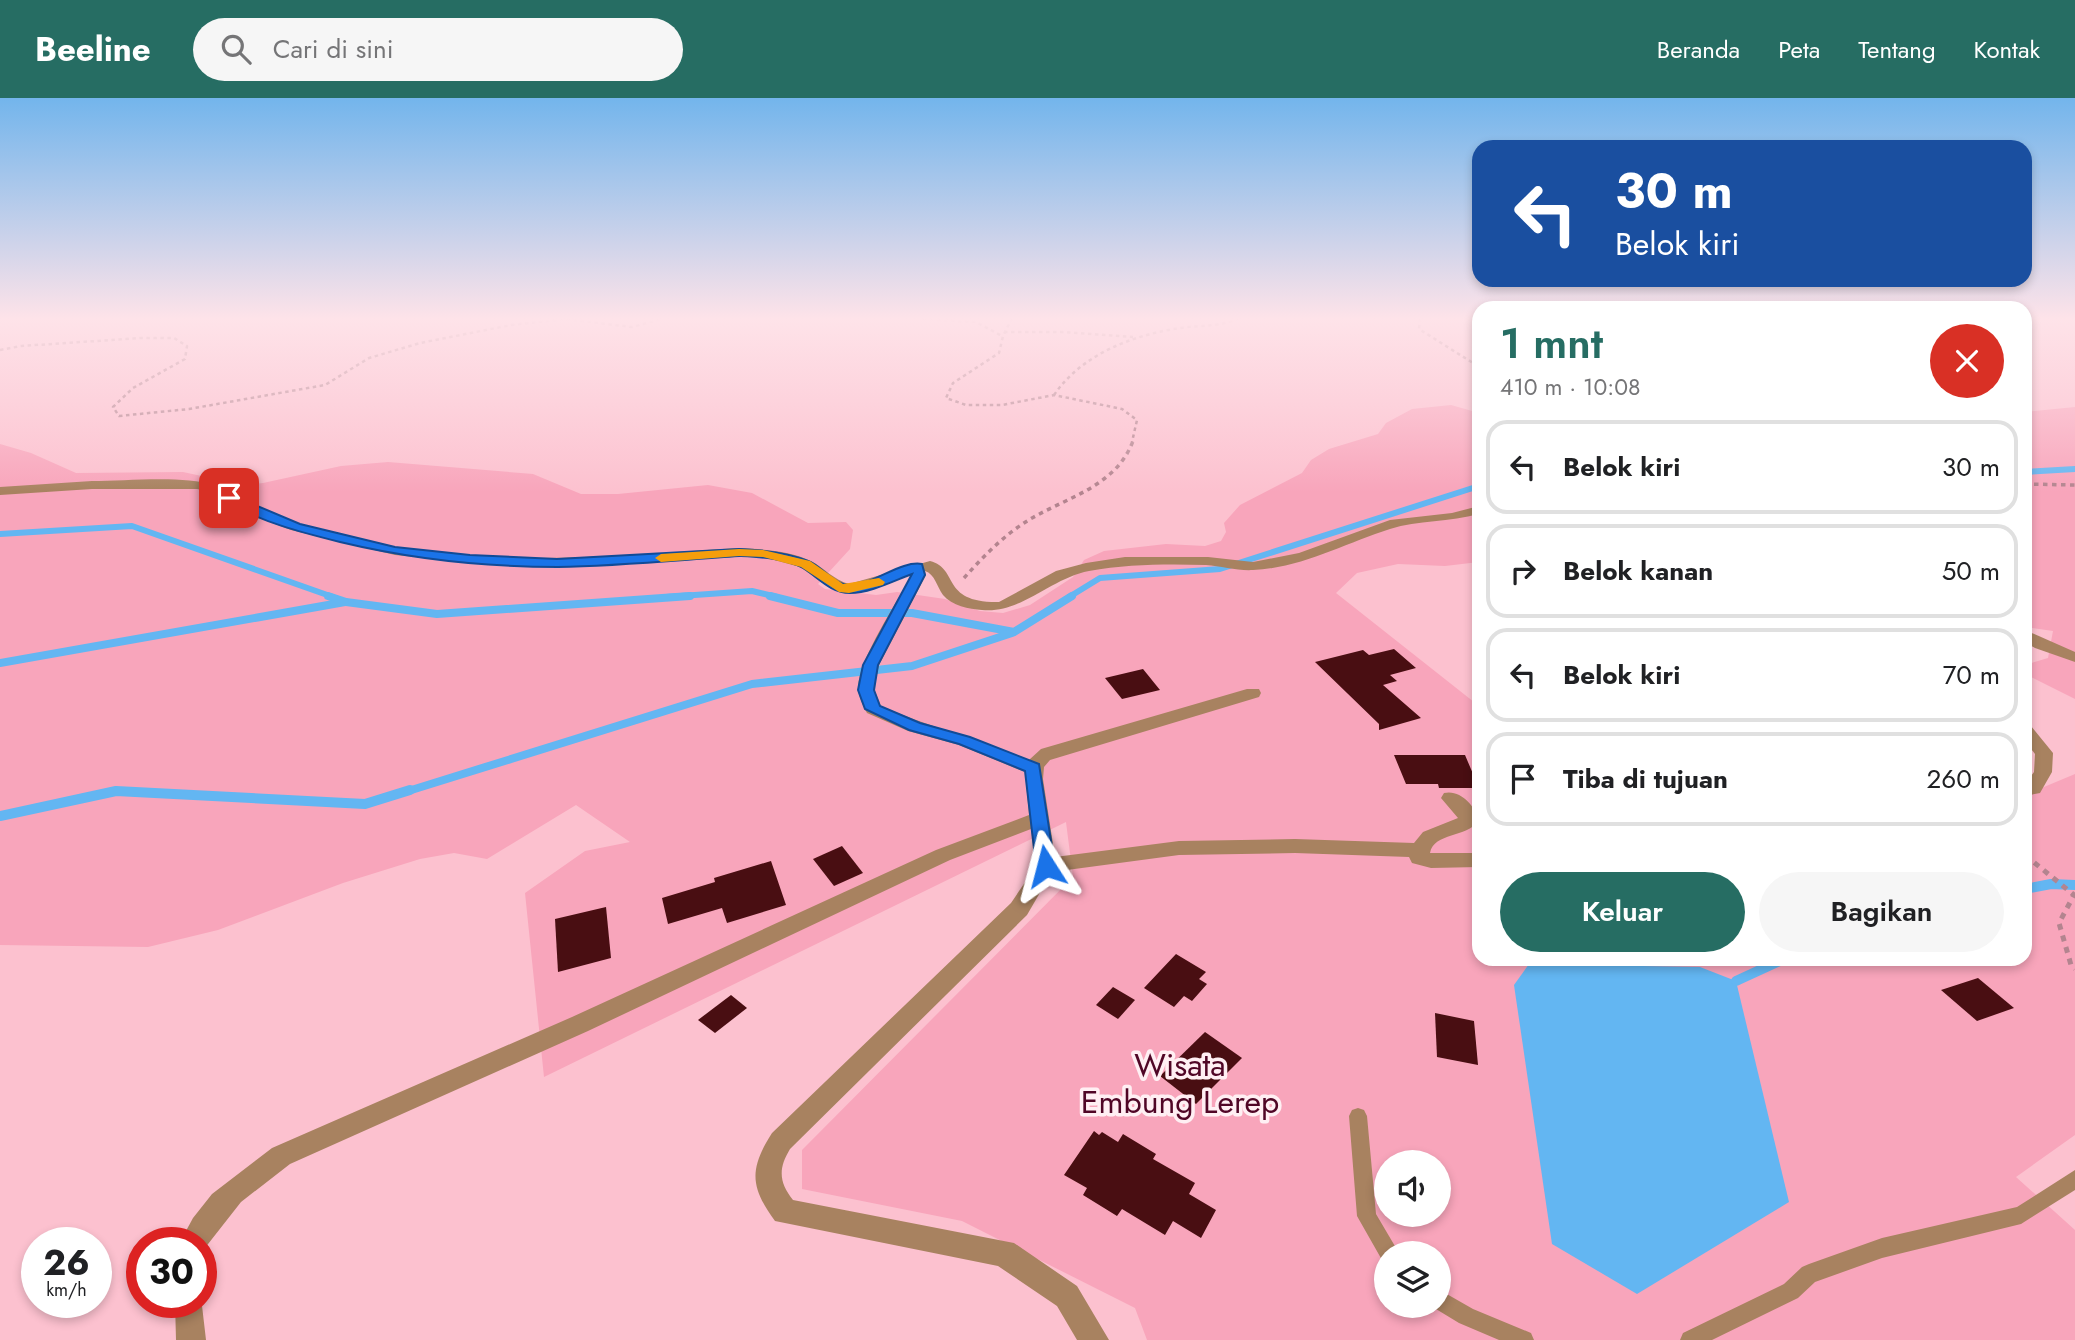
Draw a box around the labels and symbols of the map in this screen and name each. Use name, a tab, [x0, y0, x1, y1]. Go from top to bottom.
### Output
pin	[199, 468, 259, 528]
position arrow	[1009, 829, 1083, 903]
park label: Wisata Embung Lerep	[1081, 1042, 1279, 1125]
speed limit sign: 30	[126, 1227, 217, 1318]

